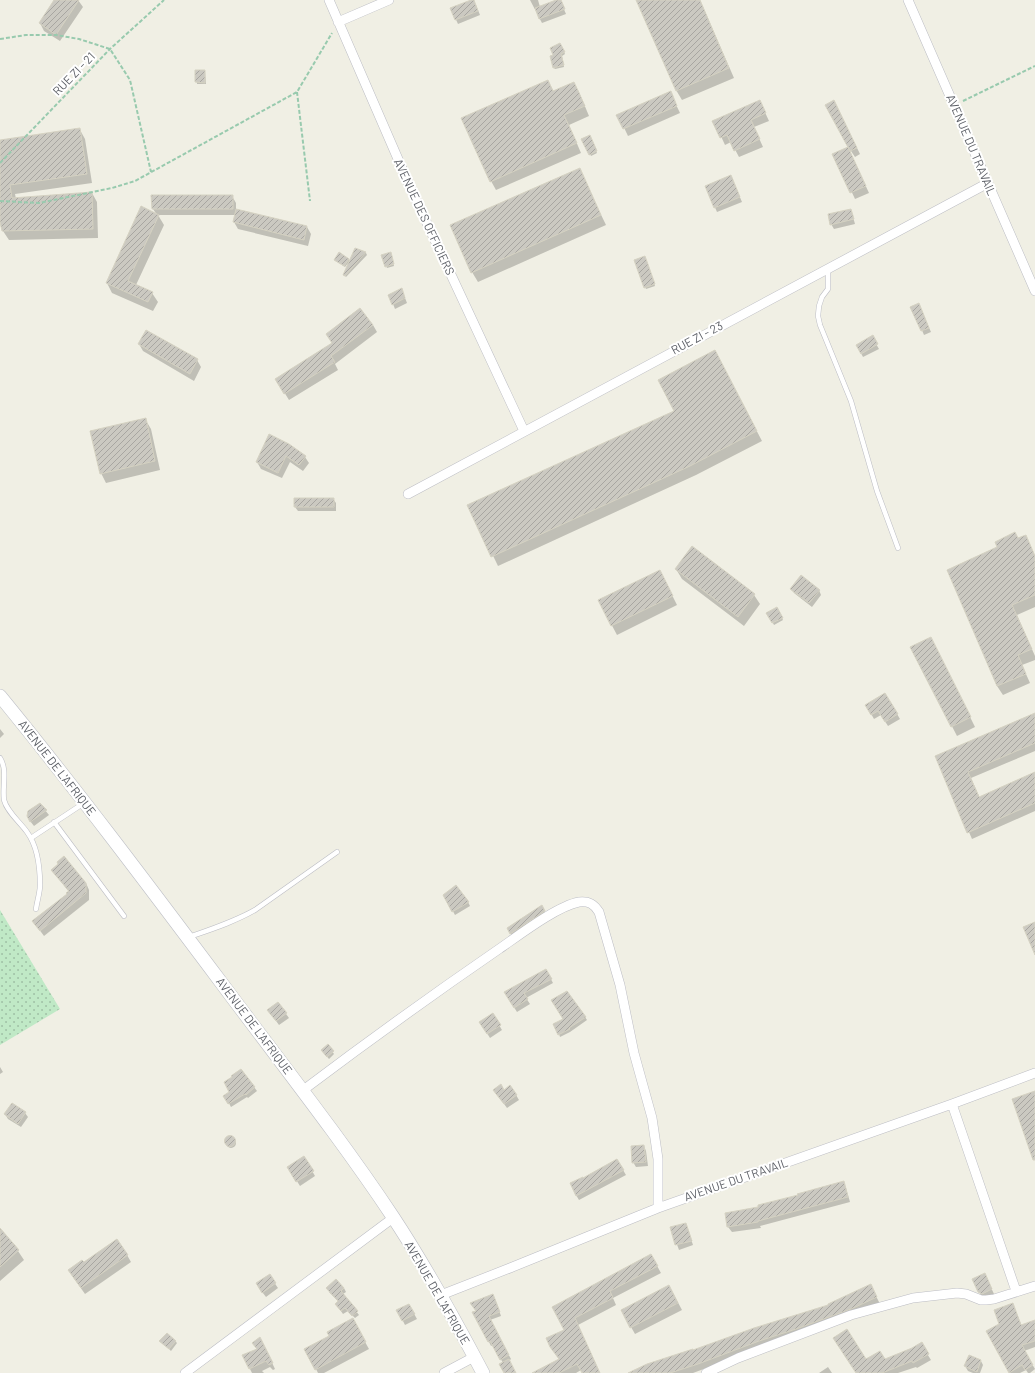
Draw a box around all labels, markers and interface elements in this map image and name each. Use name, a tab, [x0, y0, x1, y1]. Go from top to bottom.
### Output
street label: RUE ZI - 21	[49, 49, 97, 98]
street label: AVENUE DU TRAVAIL	[944, 92, 1000, 197]
street label: AVENUE DES OFFICIERS	[392, 156, 458, 277]
street label: RUE ZI - 23	[668, 318, 725, 357]
street label: AVENUE DE L'AFRIQUE	[16, 717, 99, 818]
street label: AVENUE DE L'AFRIQUE	[214, 974, 296, 1076]
street label: AVENUE DU TRAVAIL	[682, 1155, 789, 1203]
street label: AVENUE DE L'AFRIQUE	[403, 1238, 473, 1347]

